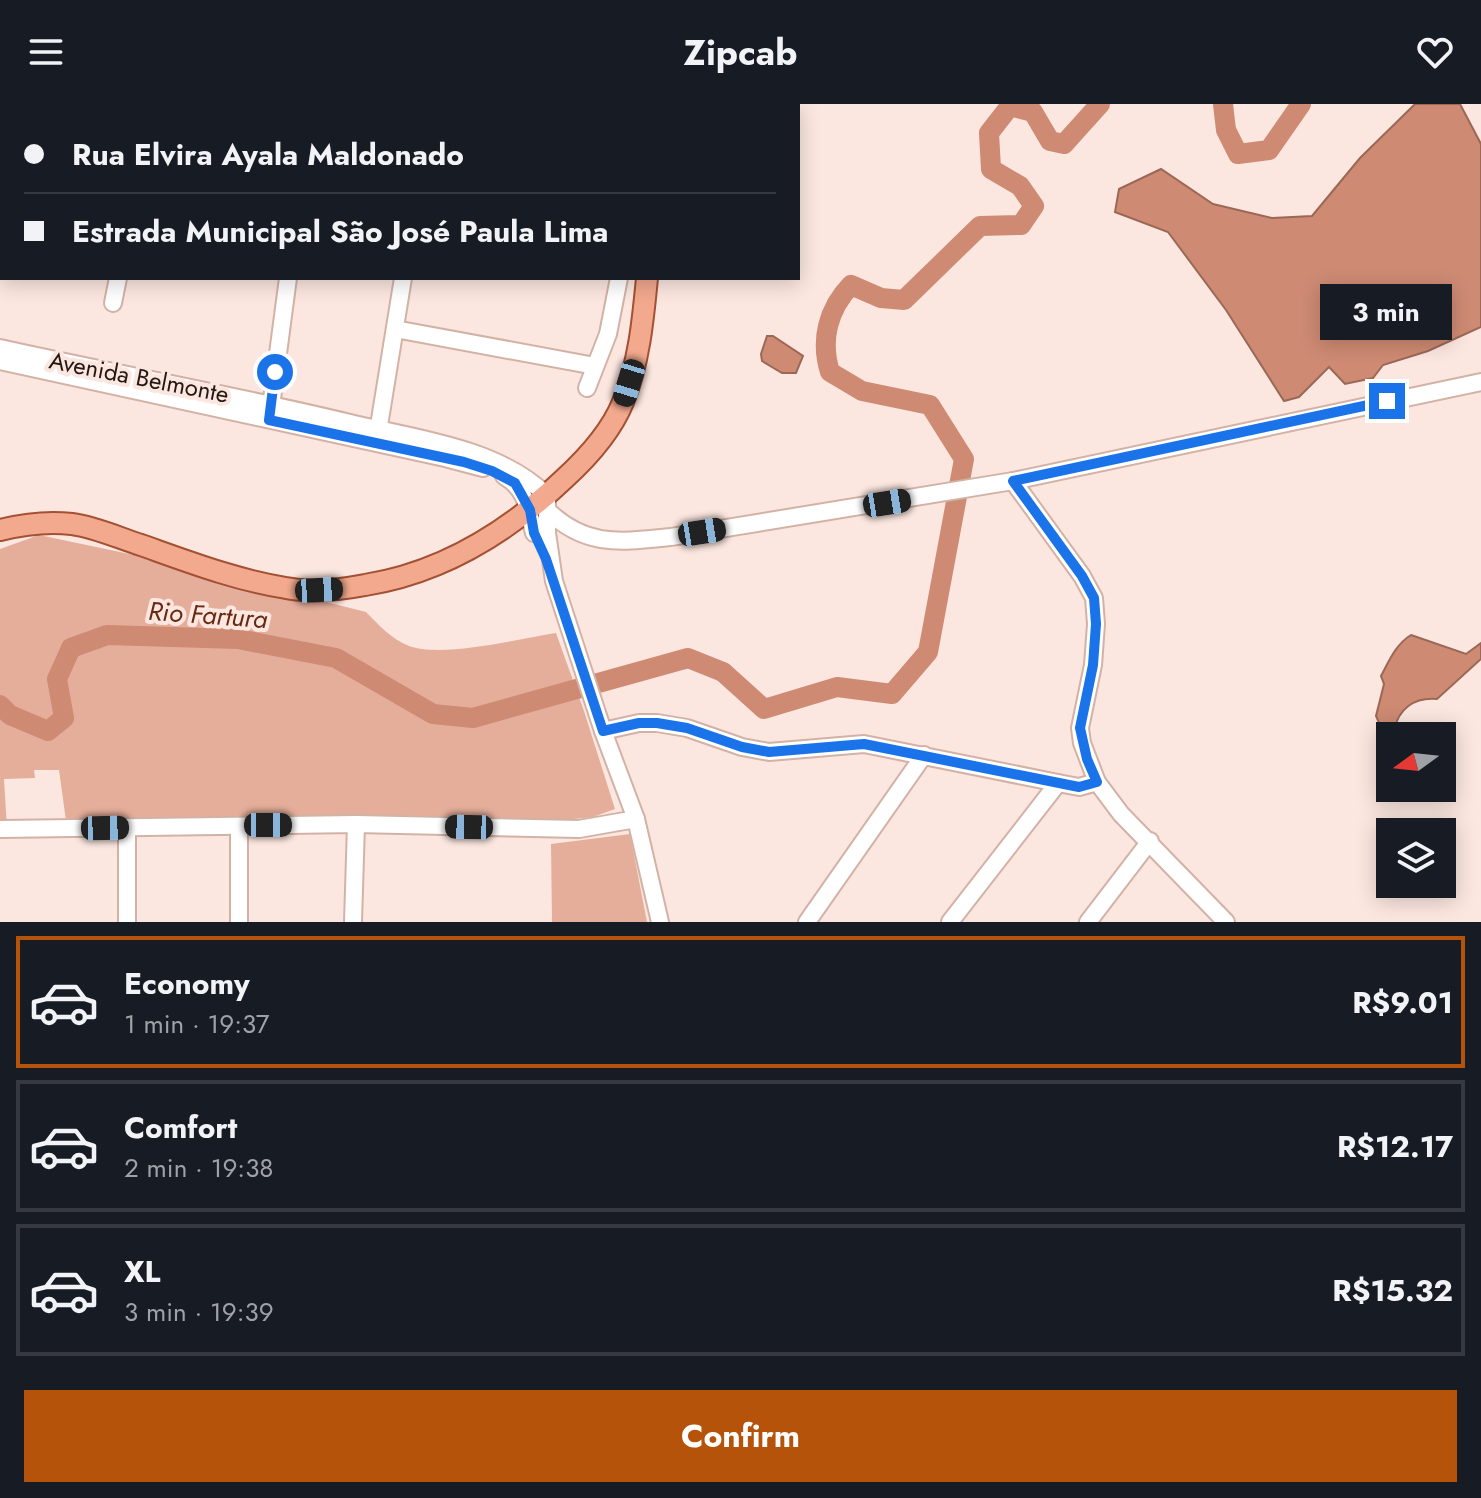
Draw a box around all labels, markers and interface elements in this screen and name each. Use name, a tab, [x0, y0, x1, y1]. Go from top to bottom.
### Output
text: Zipcab	[684, 26, 797, 78]
icon: menu	[24, 30, 68, 74]
icon: heart	[1413, 30, 1457, 74]
text: Rua Elvira Ayala Maldonado	[72, 133, 464, 176]
text: Estrada Municipal São José Paula Lima	[72, 210, 609, 253]
callout: 3 min	[1321, 285, 1453, 341]
text: 3 min	[1352, 293, 1420, 331]
street label: Avenida Belmonte	[46, 342, 232, 412]
route start	[257, 354, 293, 390]
car	[611, 357, 647, 409]
route end	[1369, 383, 1405, 419]
car	[861, 487, 913, 519]
car	[676, 516, 728, 548]
car	[294, 577, 344, 603]
water label: Rio Fartura	[147, 592, 270, 638]
north arrow	[1376, 722, 1456, 802]
map controls	[1376, 722, 1456, 898]
car	[244, 813, 292, 837]
car	[445, 815, 493, 839]
car	[81, 816, 129, 840]
button: layers	[1376, 818, 1456, 898]
text: Economy	[124, 962, 250, 1005]
icon: car	[28, 966, 100, 1038]
text: R$9.01	[1352, 981, 1453, 1024]
text: 1 min · 19:37	[124, 1005, 270, 1043]
text: Comfort	[124, 1106, 237, 1149]
icon: car	[28, 1110, 100, 1182]
text: R$12.17	[1337, 1125, 1453, 1168]
text: 2 min · 19:38	[124, 1149, 274, 1187]
text: XL	[124, 1250, 160, 1293]
icon: car	[28, 1254, 100, 1326]
text: R$15.32	[1332, 1269, 1453, 1312]
text: 3 min · 19:39	[124, 1293, 274, 1331]
button: Confirm	[24, 1390, 1457, 1482]

